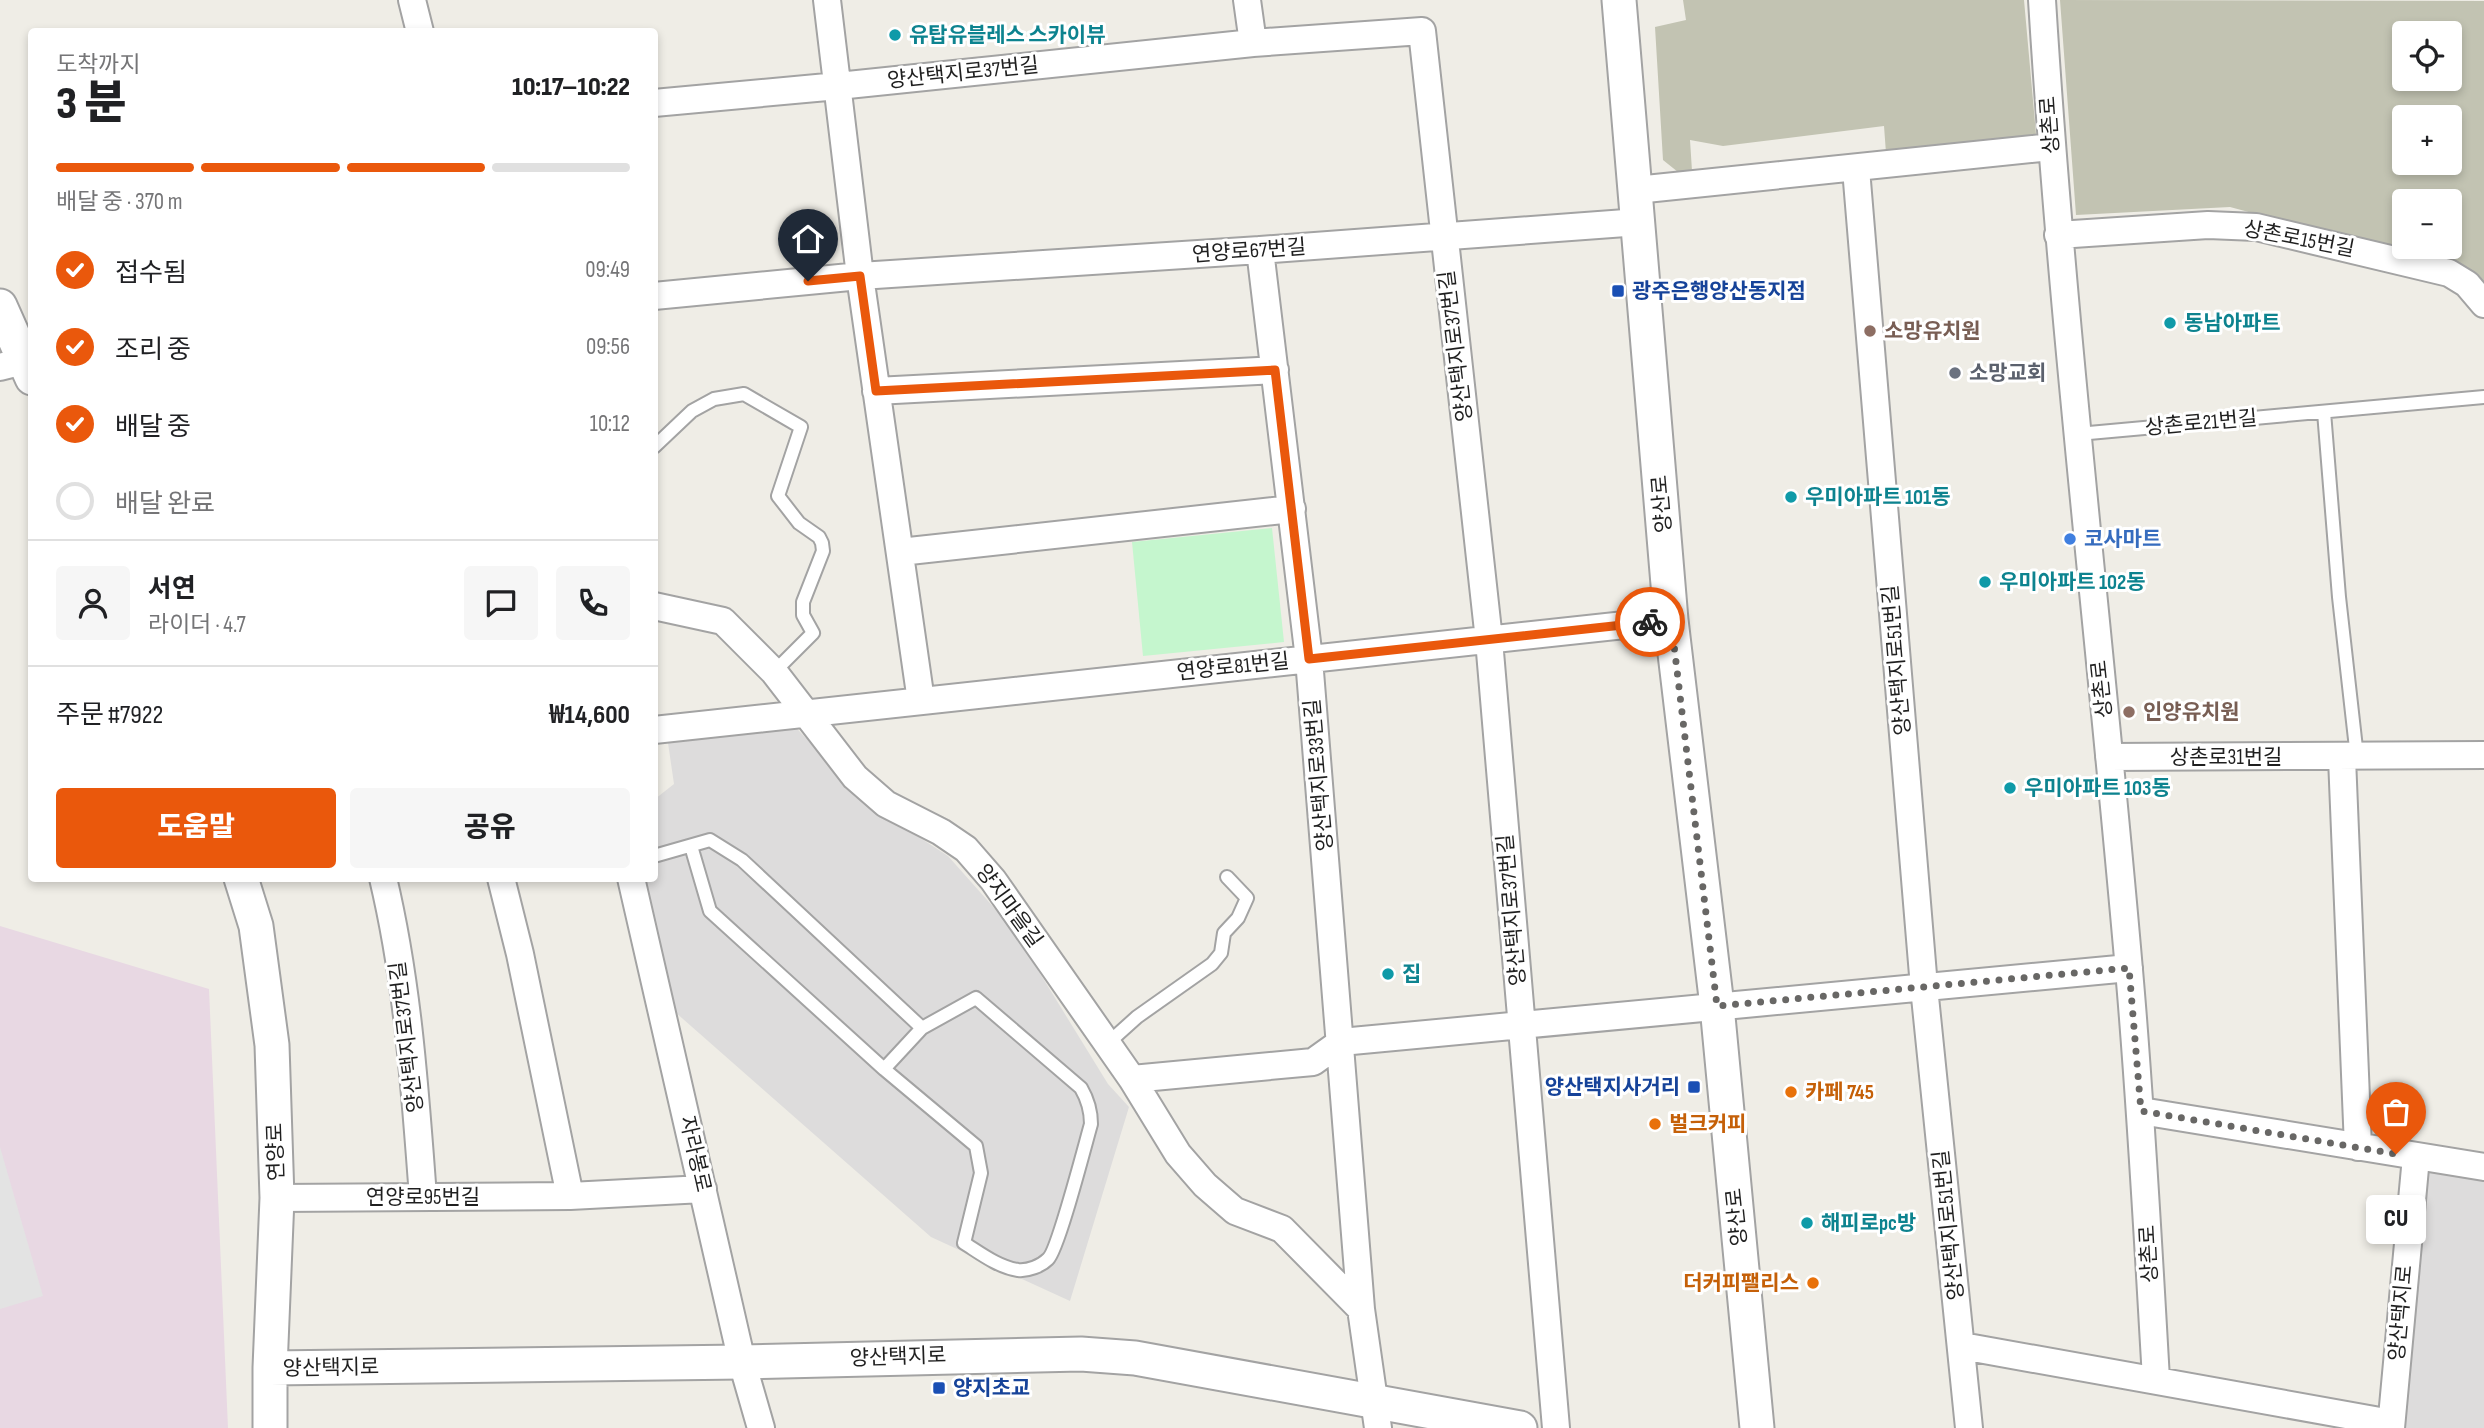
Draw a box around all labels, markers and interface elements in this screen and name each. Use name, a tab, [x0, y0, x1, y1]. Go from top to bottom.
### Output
map controls	[2392, 21, 2462, 259]
button: locate	[2392, 21, 2462, 91]
place label: 유탑유블레스 스카이뷰	[909, 23, 1105, 48]
marker: 유탑유블레스 스카이뷰	[887, 27, 903, 43]
text: 도착까지	[56, 51, 141, 79]
street label: 양산택지로37번길	[886, 53, 1040, 93]
text: 10:17–10:22	[512, 72, 630, 103]
text: 3 분	[56, 77, 127, 132]
street label: 상촌로	[2036, 95, 2064, 155]
button: +	[2392, 105, 2462, 175]
text: 배달 중 · 370 m	[56, 188, 182, 216]
button: −	[2392, 189, 2462, 259]
pin	[778, 209, 838, 281]
street label: 상촌로15번길	[2241, 216, 2357, 262]
icon: home	[789, 220, 827, 258]
street label: 연양로67번길	[1191, 235, 1307, 267]
icon: check	[56, 251, 94, 289]
text: 09:49	[585, 256, 630, 284]
text: 접수됨	[115, 258, 187, 289]
street label: 양산택지로37번길	[1434, 269, 1478, 423]
place label: 광주은행양산동지점	[1632, 279, 1806, 304]
marker: 광주은행양산동지점	[1610, 283, 1626, 299]
place label: 동남아파트	[2184, 311, 2281, 336]
marker: 동남아파트	[2162, 315, 2178, 331]
place label: 소망유치원	[1884, 319, 1981, 344]
marker: 소망유치원	[1862, 323, 1878, 339]
icon: check	[56, 328, 94, 366]
text: 09:56	[586, 333, 630, 361]
text: 조리 중	[115, 335, 191, 366]
place label: 소망교회	[1969, 361, 2046, 386]
marker: 소망교회	[1947, 365, 1963, 381]
icon: check	[56, 405, 94, 443]
street label: 상촌로21번길	[2144, 406, 2258, 440]
text: 10:12	[590, 410, 630, 438]
text: 배달 중	[115, 412, 191, 443]
street label: 양산로	[1647, 474, 1677, 534]
place label: 우미아파트 101동	[1805, 485, 1951, 510]
text: 배달 완료	[115, 489, 215, 520]
marker: 우미아파트 101동	[1783, 489, 1799, 505]
place label: 코사마트	[2084, 527, 2161, 552]
marker: 코사마트	[2062, 531, 2078, 547]
button: person	[56, 566, 130, 640]
button: chat	[464, 566, 538, 640]
button: phone	[556, 566, 630, 640]
place label: 우미아파트 102동	[1999, 570, 2146, 595]
text: 서연	[148, 574, 196, 605]
marker: 우미아파트 102동	[1977, 574, 1993, 590]
street label: 양산택지로51번길	[1878, 584, 1916, 736]
courier	[1615, 587, 1685, 657]
icon: bike	[1631, 603, 1669, 641]
text: 라이더 · 4.7	[148, 611, 246, 639]
street label: 연양로81번길	[1175, 649, 1291, 685]
street label: 상촌로	[2087, 659, 2117, 719]
street label: 양산택지로33번길	[1300, 698, 1338, 852]
text: 주문 #7922	[56, 700, 163, 731]
text: ₩14,600	[549, 700, 630, 731]
place label: 인양유치원	[2143, 700, 2240, 725]
marker: 인양유치원	[2121, 704, 2137, 720]
street label: 상촌로31번길	[2170, 745, 2282, 770]
place label: 우미아파트 103동	[2024, 776, 2171, 801]
marker: 우미아파트 103동	[2002, 780, 2018, 796]
button: 도움말	[56, 788, 336, 868]
button: 공유	[350, 788, 630, 868]
street label: 양산택지로37번길	[1493, 833, 1531, 987]
street label: 양지마을길	[970, 860, 1048, 952]
street label: 양산택지로37번길	[385, 960, 429, 1114]
place label: 집	[1402, 962, 1421, 987]
marker: 집	[1380, 966, 1396, 982]
place label: 양산택지사거리	[1545, 1075, 1680, 1100]
marker: 양산택지사거리	[1686, 1079, 1702, 1095]
place label: 카페 745	[1805, 1080, 1874, 1105]
pin	[2366, 1082, 2426, 1154]
marker: 카페 745	[1783, 1084, 1799, 1100]
icon: bag	[2377, 1093, 2415, 1131]
place label: 벌크커피	[1669, 1112, 1746, 1137]
street label: 자라봉로	[674, 1114, 716, 1194]
marker: 벌크커피	[1647, 1116, 1663, 1132]
street label: 연양로	[262, 1123, 290, 1181]
street label: 양산택지로51번길	[1929, 1149, 1969, 1301]
street label: 연양로95번길	[366, 1185, 480, 1210]
street label: 양산로	[1722, 1187, 1752, 1247]
callout: CU	[2366, 1196, 2426, 1245]
text: CU	[2384, 1205, 2408, 1233]
place label: 해피로pc방	[1821, 1211, 1916, 1236]
marker: 해피로pc방	[1799, 1215, 1815, 1231]
street label: 상촌로	[2135, 1224, 2163, 1284]
street label: 양산택지로	[2384, 1264, 2418, 1362]
place label: 더커피팰리스	[1683, 1271, 1799, 1296]
marker: 더커피팰리스	[1805, 1275, 1821, 1291]
street label: 양산택지로	[849, 1343, 947, 1371]
street label: 양산택지로	[282, 1355, 380, 1381]
place label: 양지초교	[953, 1376, 1030, 1401]
marker: 양지초교	[931, 1380, 947, 1396]

